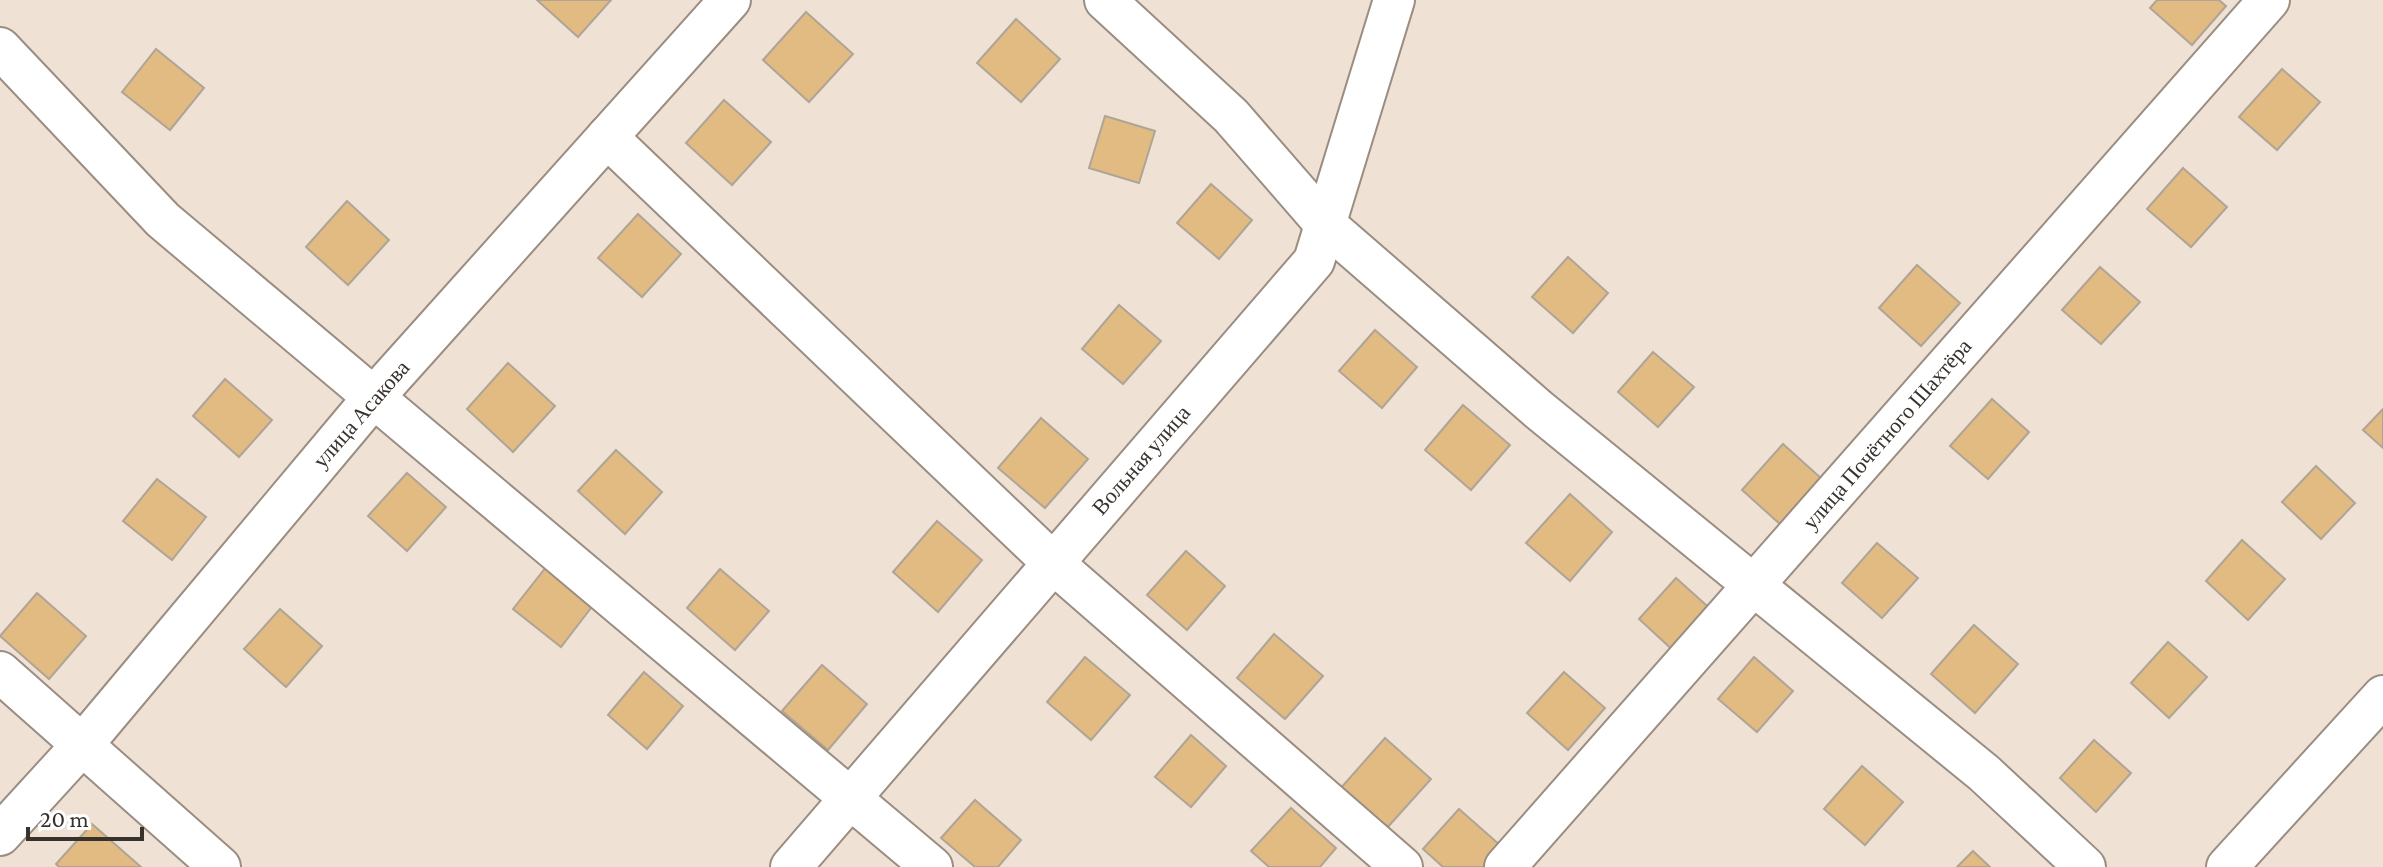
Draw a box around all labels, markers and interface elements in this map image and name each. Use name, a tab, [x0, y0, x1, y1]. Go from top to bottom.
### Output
street label: улица Почётного Шахтёра	[1797, 333, 1977, 534]
street label: улица Асакова	[308, 355, 415, 473]
street label: Вольная улица	[1087, 400, 1195, 520]
scale bar	[28, 791, 142, 841]
text: 20 m	[40, 805, 89, 832]

